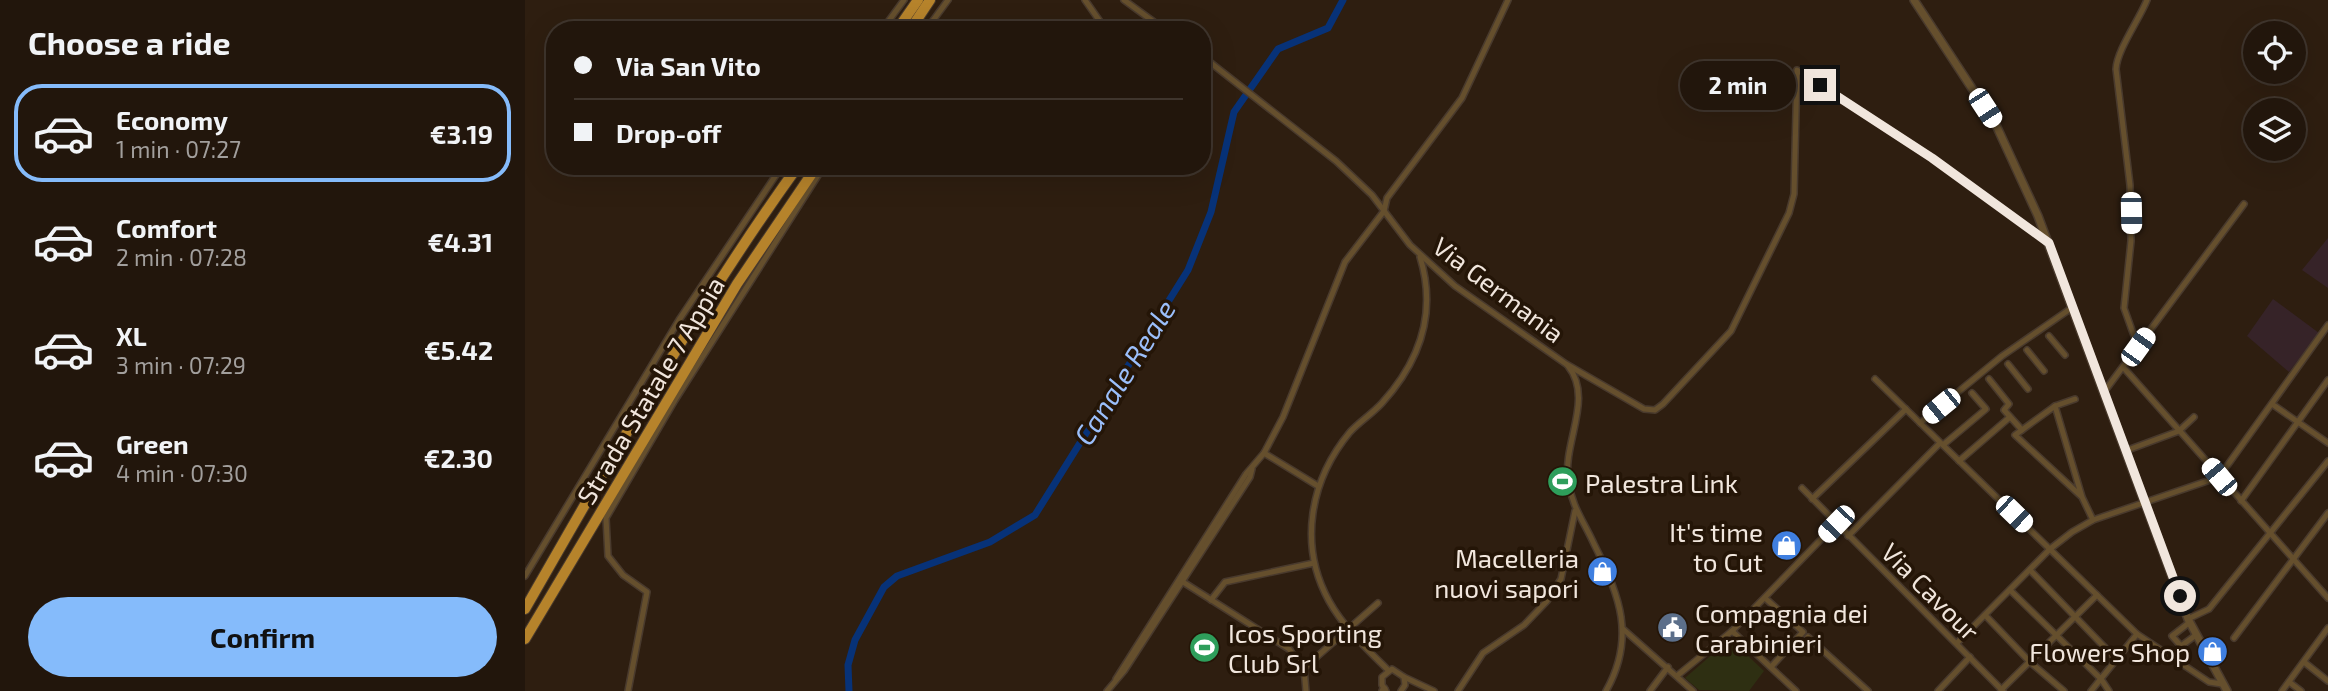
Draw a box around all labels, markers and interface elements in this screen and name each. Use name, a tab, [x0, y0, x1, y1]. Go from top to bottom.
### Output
map controls	[2243, 21, 2306, 161]
button: locate	[2243, 21, 2306, 84]
text: Choose a ride	[28, 23, 231, 61]
text: Via San Vito	[616, 50, 761, 81]
callout: 2 min	[1680, 60, 1795, 110]
route end	[1804, 69, 1836, 101]
text: 2 min	[1709, 71, 1767, 99]
car	[1965, 85, 2006, 131]
button: layers	[2243, 98, 2306, 161]
icon: car	[32, 102, 95, 165]
text: Economy	[116, 104, 228, 135]
text: Drop-off	[616, 117, 721, 148]
text: €3.19	[430, 118, 493, 149]
text: 1 min · 07:27	[116, 135, 241, 163]
car	[2121, 192, 2142, 234]
icon: car	[32, 210, 95, 273]
text: Comfort	[116, 212, 217, 243]
text: €4.31	[427, 226, 493, 257]
street label: Via Germania	[1427, 230, 1571, 348]
text: 2 min · 07:28	[116, 243, 247, 271]
street label: Strada Statale 7 Appia	[570, 271, 730, 509]
water label: Canale Reale	[1066, 293, 1182, 451]
icon: car	[32, 318, 95, 381]
text: XL	[116, 320, 147, 351]
car	[2118, 324, 2159, 370]
text: €5.42	[424, 334, 493, 365]
text: 3 min · 07:29	[116, 351, 246, 379]
car	[1919, 385, 1964, 427]
icon: car	[32, 426, 95, 489]
text: Green	[116, 428, 189, 459]
text: €2.30	[424, 442, 493, 473]
car	[2198, 454, 2241, 500]
text: 4 min · 07:30	[116, 459, 248, 487]
sports icon: Palestra Link	[1545, 465, 1579, 499]
place label: Palestra Link	[1585, 467, 1738, 498]
car	[1992, 492, 2037, 536]
car	[1814, 502, 1859, 546]
place label: It's time to Cut	[1669, 516, 1763, 577]
shop icon: It's time to Cut	[1769, 529, 1803, 563]
street label: Via Cavour	[1876, 536, 1986, 646]
place label: Macelleria nuovi sapori	[1434, 542, 1579, 603]
shop icon: Macelleria nuovi sapori	[1585, 555, 1619, 589]
route start	[2164, 580, 2196, 612]
button: Confirm	[28, 597, 497, 677]
place label: Compagnia dei Carabinieri	[1695, 597, 1868, 658]
public building icon: Compagnia dei Carabinieri	[1655, 610, 1689, 644]
place label: Icos Sporting Club Srl	[1228, 617, 1382, 678]
sports icon: Icos Sporting Club Srl	[1188, 630, 1222, 664]
shop icon: Flowers Shop	[2196, 634, 2230, 668]
place label: Flowers Shop	[2029, 636, 2190, 667]

